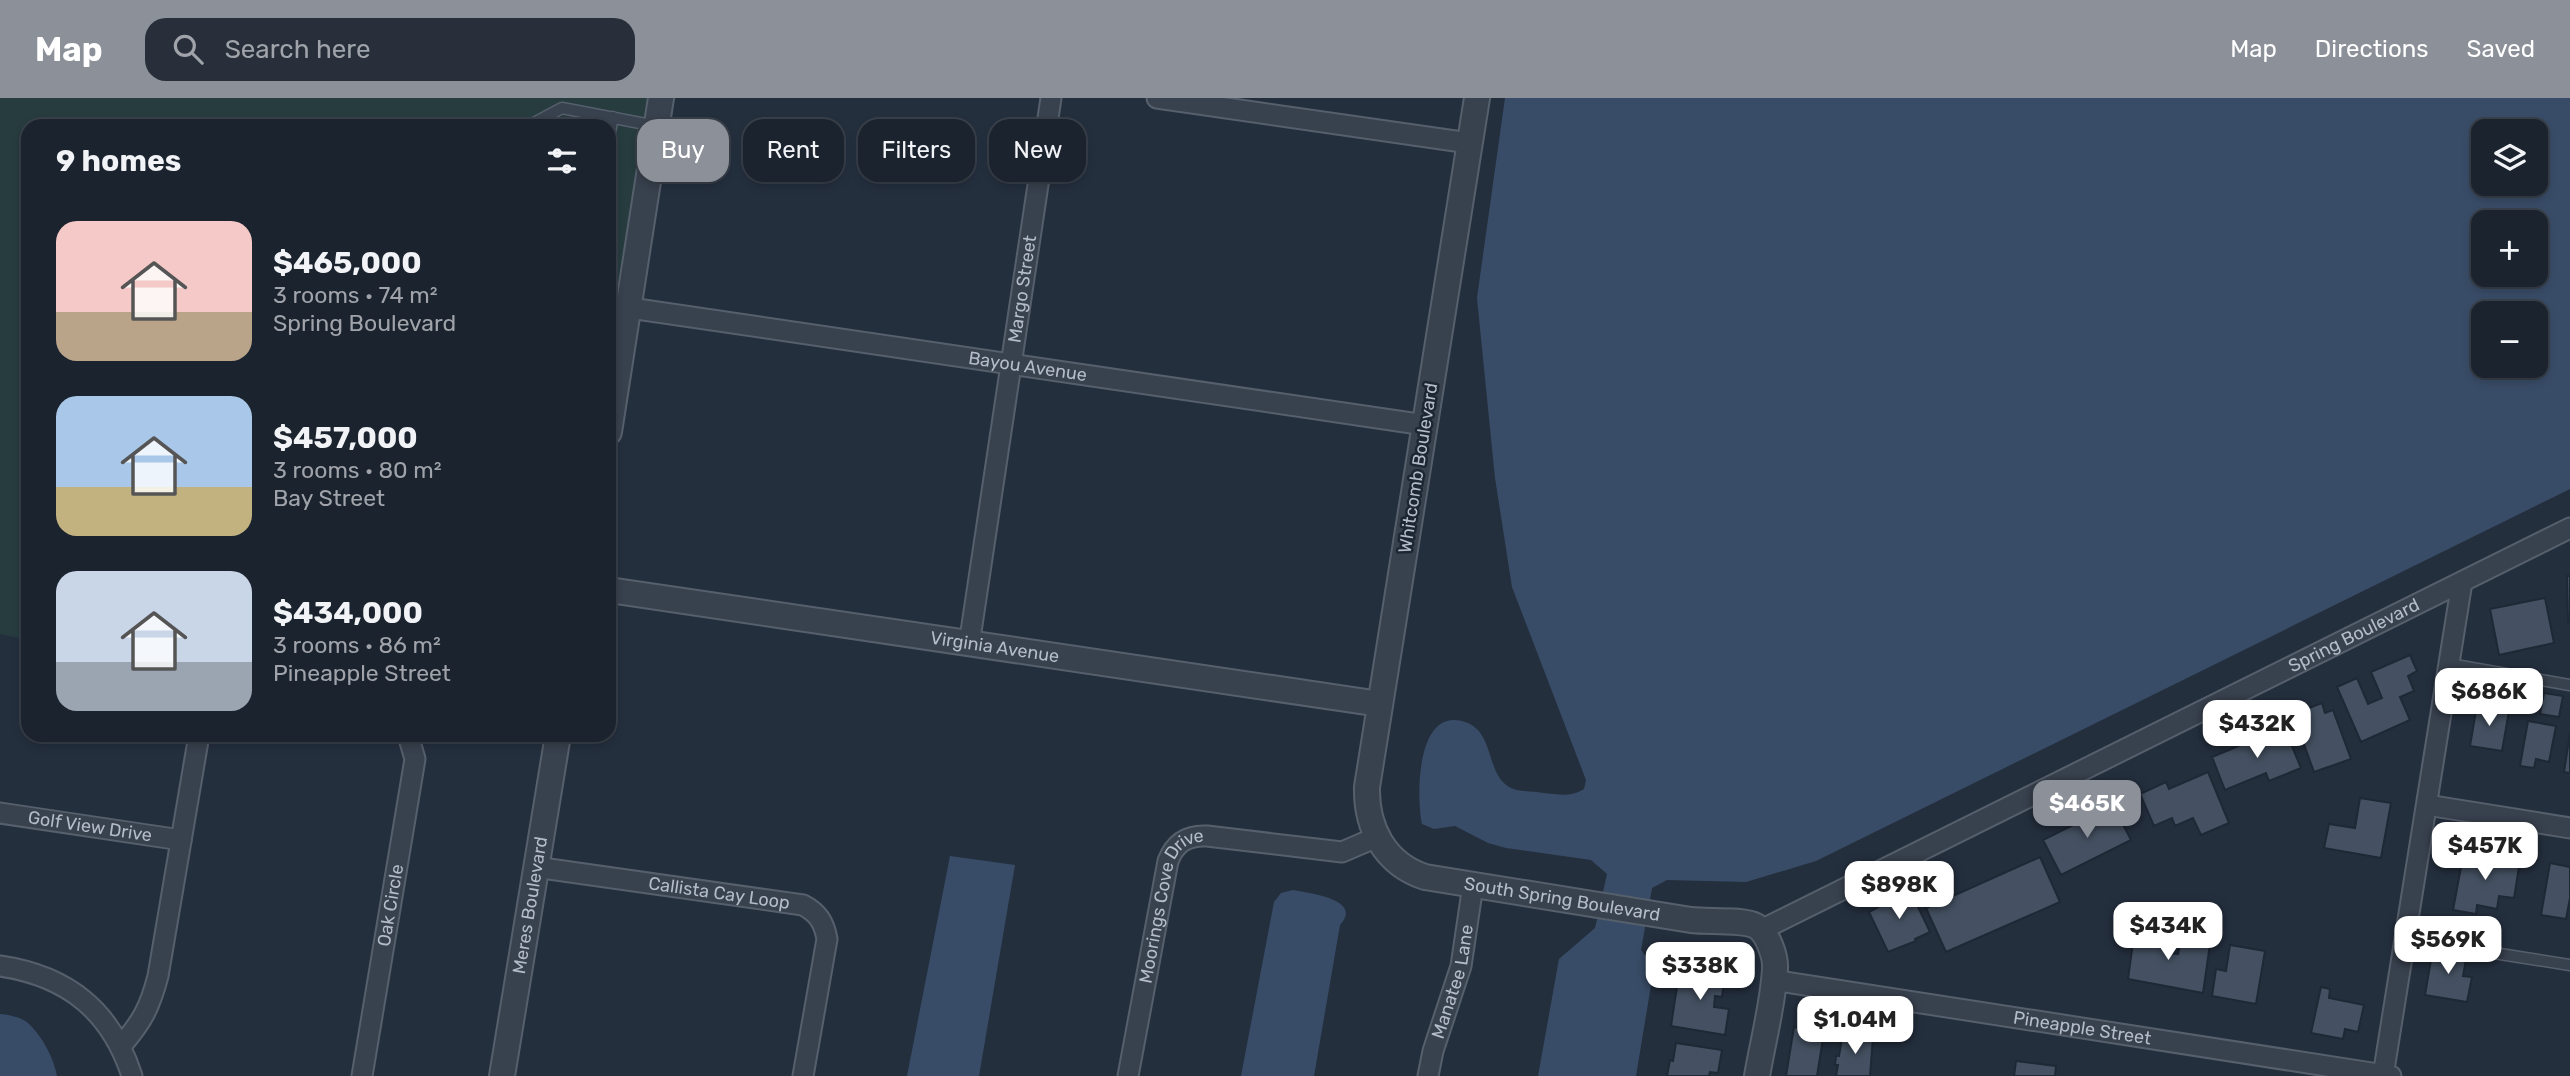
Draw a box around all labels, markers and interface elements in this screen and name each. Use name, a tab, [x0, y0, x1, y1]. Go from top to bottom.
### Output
search box	[145, 18, 635, 81]
text: Map	[35, 30, 103, 69]
icon: search	[169, 30, 207, 68]
text: Search here	[225, 34, 370, 65]
text: Map	[2230, 35, 2277, 63]
text: Directions	[2315, 35, 2428, 63]
text: Saved	[2466, 35, 2535, 63]
chip: Buy	[637, 119, 729, 182]
chip: Rent	[743, 119, 844, 182]
chip: Filters	[858, 119, 975, 182]
chip: New	[989, 119, 1086, 182]
map controls	[2471, 119, 2548, 378]
button: layers	[2471, 119, 2548, 196]
icon: filters	[543, 142, 581, 180]
text: 9 homes	[56, 143, 181, 179]
button: +	[2471, 210, 2548, 287]
street label: Margo Street	[1003, 234, 1041, 344]
text: $465,000	[273, 245, 422, 281]
icon: home	[112, 249, 196, 333]
text: 3 rooms · 74 m²	[273, 281, 438, 309]
button: −	[2471, 301, 2548, 378]
text: Spring Boulevard	[273, 309, 456, 337]
street label: Bayou Avenue	[967, 347, 1088, 386]
street label: Whitcomb Boulevard	[1394, 381, 1442, 555]
text: $457,000	[273, 420, 418, 456]
icon: home	[112, 424, 196, 508]
text: 3 rooms · 80 m²	[273, 456, 442, 484]
text: Bay Street	[273, 484, 385, 512]
street label: Spring Boulevard	[2285, 594, 2423, 677]
text: $434,000	[273, 595, 423, 631]
icon: home	[112, 599, 196, 683]
street label: Virginia Avenue	[929, 627, 1061, 667]
text: 3 rooms · 86 m²	[273, 631, 441, 659]
text: Pineapple Street	[273, 659, 451, 687]
pin: $686K	[2440, 668, 2538, 728]
text: $686K	[2451, 677, 2527, 705]
pin: $432K	[2208, 700, 2306, 760]
text: $432K	[2219, 709, 2295, 737]
pin: $465K	[2038, 780, 2136, 840]
text: $465K	[2049, 789, 2125, 817]
street label: Golf View Drive	[26, 806, 154, 847]
pin: $457K	[2436, 822, 2534, 882]
street label: Moorings Cove Drive	[1134, 825, 1205, 985]
text: $457K	[2448, 831, 2522, 859]
street label: Meres Boulevard	[508, 835, 552, 976]
pin: $898K	[1850, 862, 1948, 921]
street label: Oak Circle	[373, 863, 408, 948]
text: $898K	[1861, 870, 1937, 898]
street label: Callista Cay Loop	[647, 872, 791, 914]
street label: South Spring Boulevard	[1463, 872, 1662, 926]
pin: $434K	[2119, 902, 2217, 962]
text: $434K	[2129, 911, 2207, 939]
pin: $569K	[2399, 916, 2497, 976]
street label: Manatee Lane	[1427, 923, 1478, 1042]
text: $569K	[2410, 925, 2486, 953]
pin: $338K	[1651, 942, 1749, 1002]
text: $338K	[1662, 951, 1738, 979]
pin: $1.04M	[1798, 996, 1912, 1056]
text: $1.04M	[1813, 1005, 1897, 1033]
street label: Pineapple Street	[2012, 1006, 2153, 1050]

